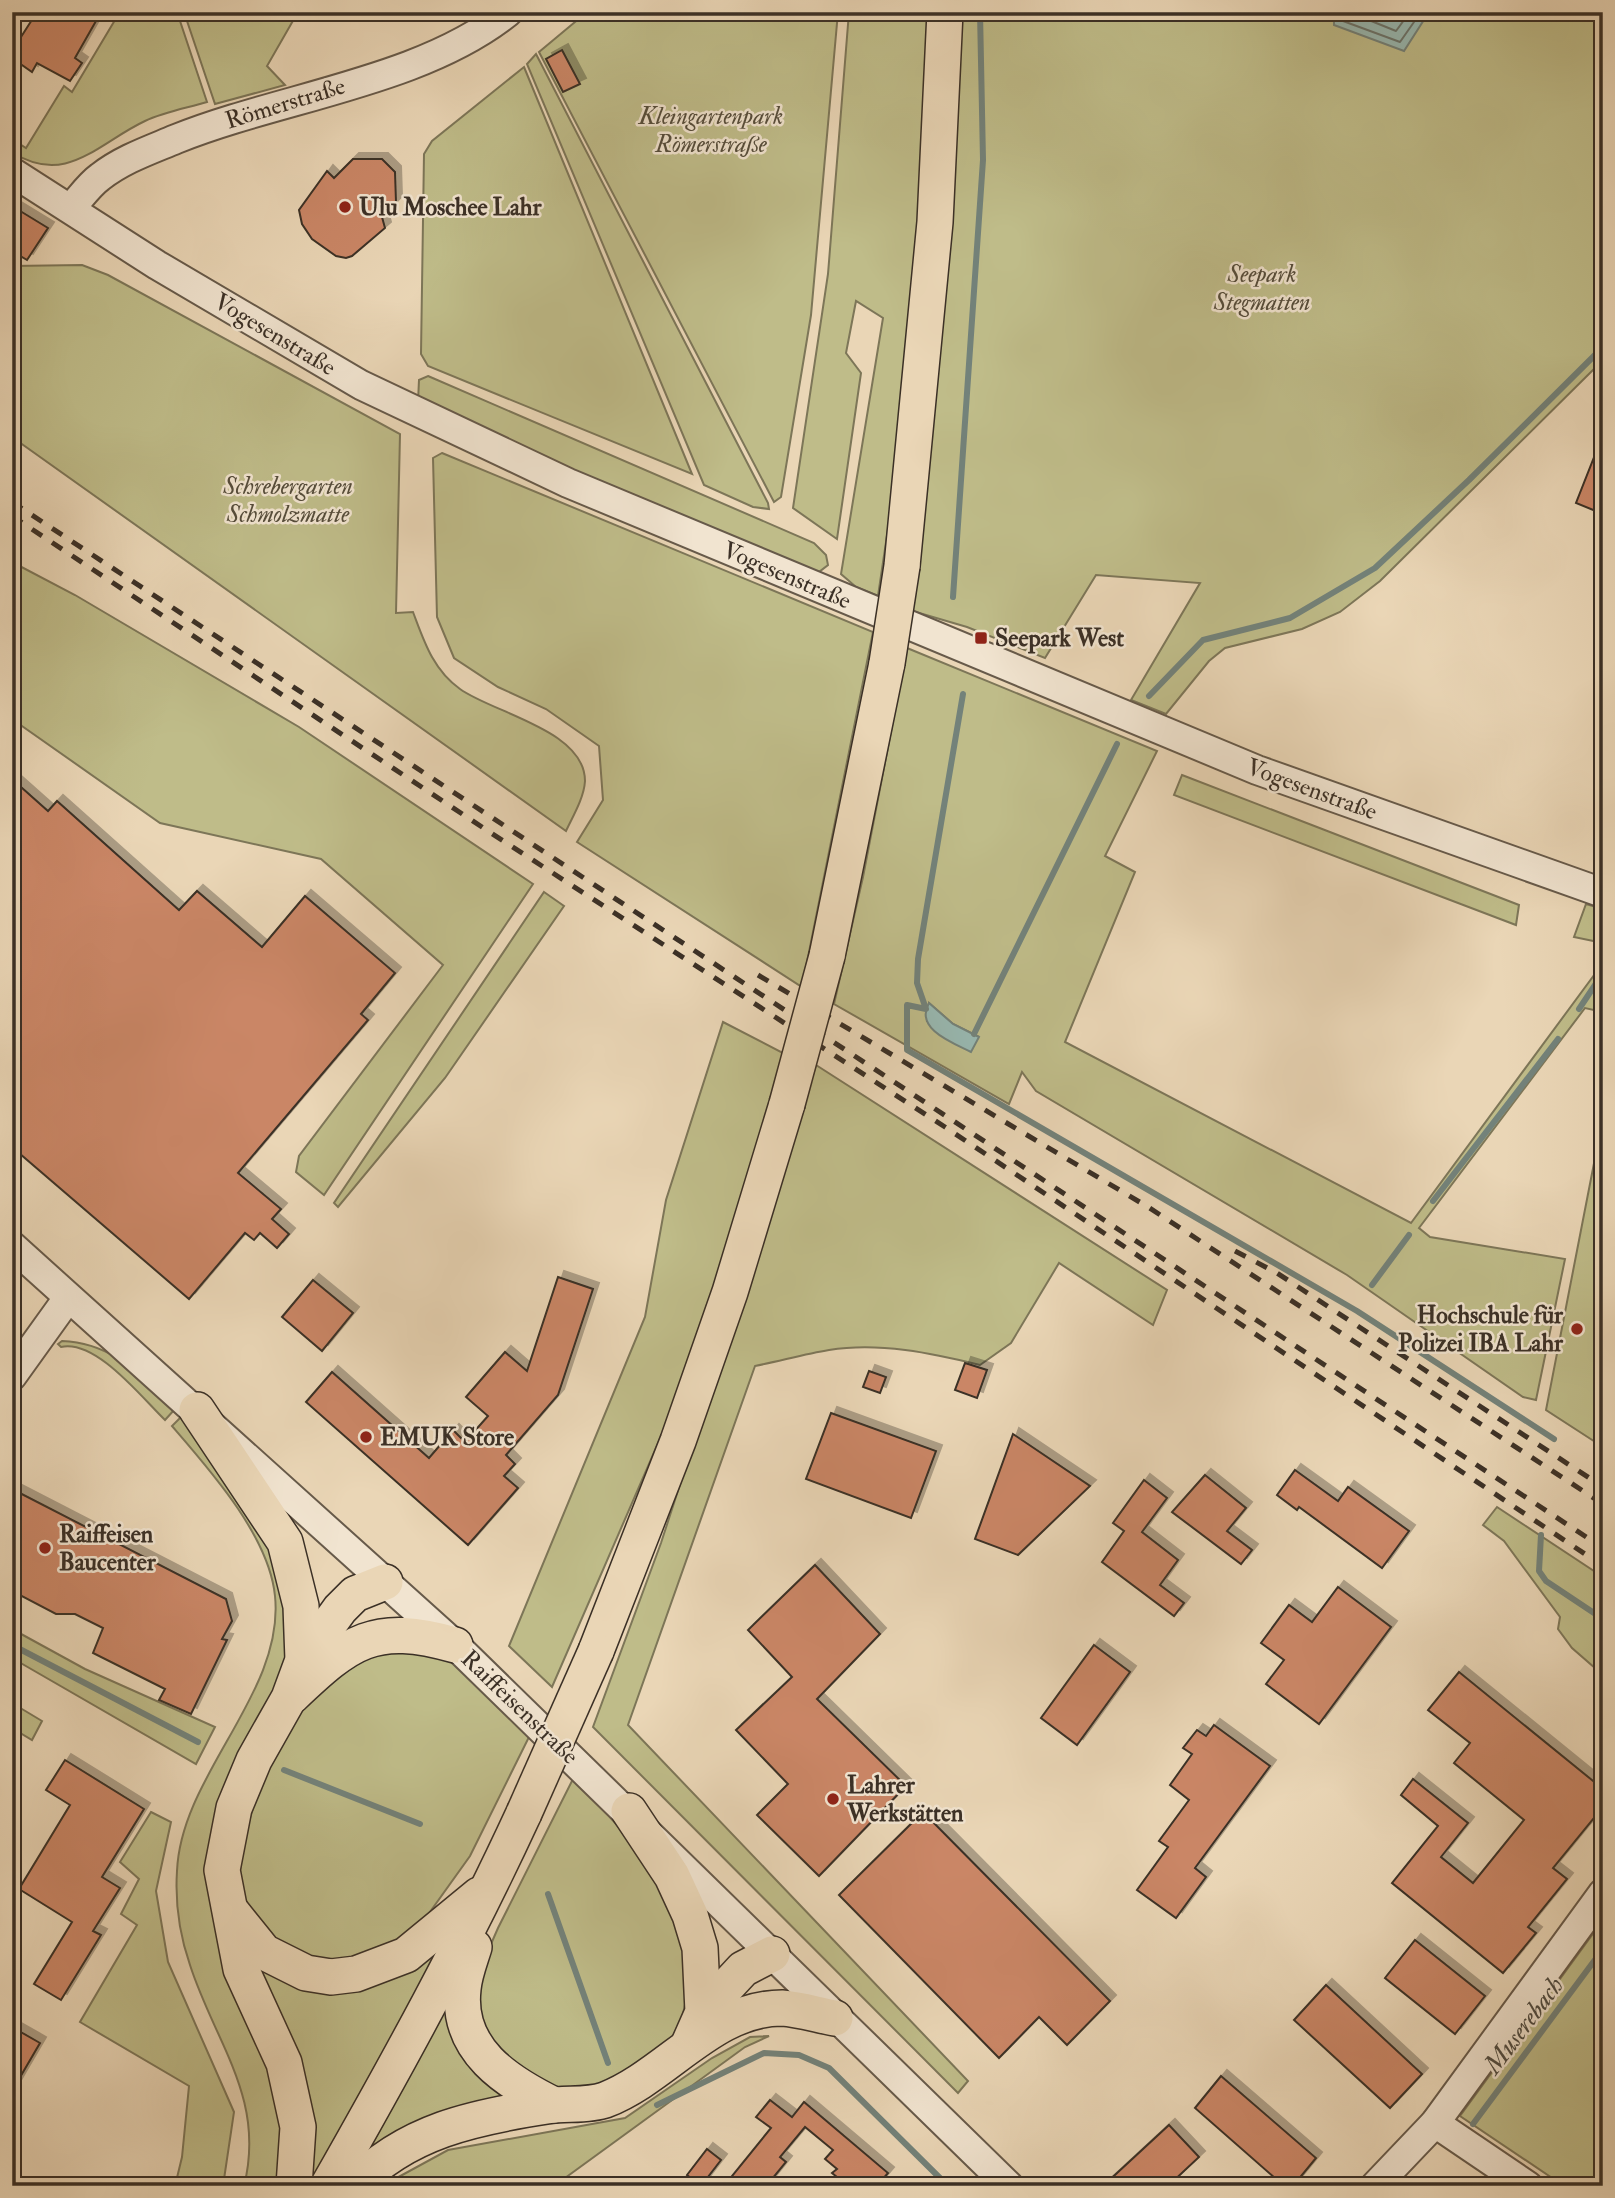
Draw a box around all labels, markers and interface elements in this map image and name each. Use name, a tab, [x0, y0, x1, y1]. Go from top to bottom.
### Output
street label: Römerstraße	[221, 71, 349, 136]
park label: Kleingartenpark Römerstraße	[638, 101, 783, 160]
place label: Ulu Moschee Lahr	[359, 192, 542, 223]
marker: Ulu Moschee Lahr	[337, 199, 353, 215]
park label: Seepark Stegmatten	[1213, 259, 1310, 318]
street label: Vogesenstraße	[208, 286, 341, 383]
park label: Schrebergarten Schmolzmatte	[222, 471, 353, 530]
street label: Vogesenstraße	[718, 534, 856, 616]
place label: Seepark West	[995, 623, 1124, 654]
marker: Seepark West	[973, 630, 989, 646]
street label: Vogesenstraße	[1242, 752, 1381, 827]
place label: Hochschule für Polizei IBA Lahr	[1398, 1300, 1564, 1359]
marker: Hochschule für Polizei IBA Lahr	[1569, 1321, 1585, 1337]
place label: EMUK Store	[380, 1422, 514, 1453]
marker: EMUK Store	[358, 1429, 374, 1445]
place label: Raiffeisen Baucenter	[59, 1519, 157, 1578]
marker: Raiffeisen Baucenter	[37, 1540, 53, 1556]
street label: Raiffeisenstraße	[454, 1643, 585, 1771]
place label: Lahrer Werkstätten	[846, 1770, 964, 1829]
marker: Lahrer Werkstätten	[825, 1791, 841, 1807]
water label: Muserebach	[1476, 1971, 1571, 2082]

